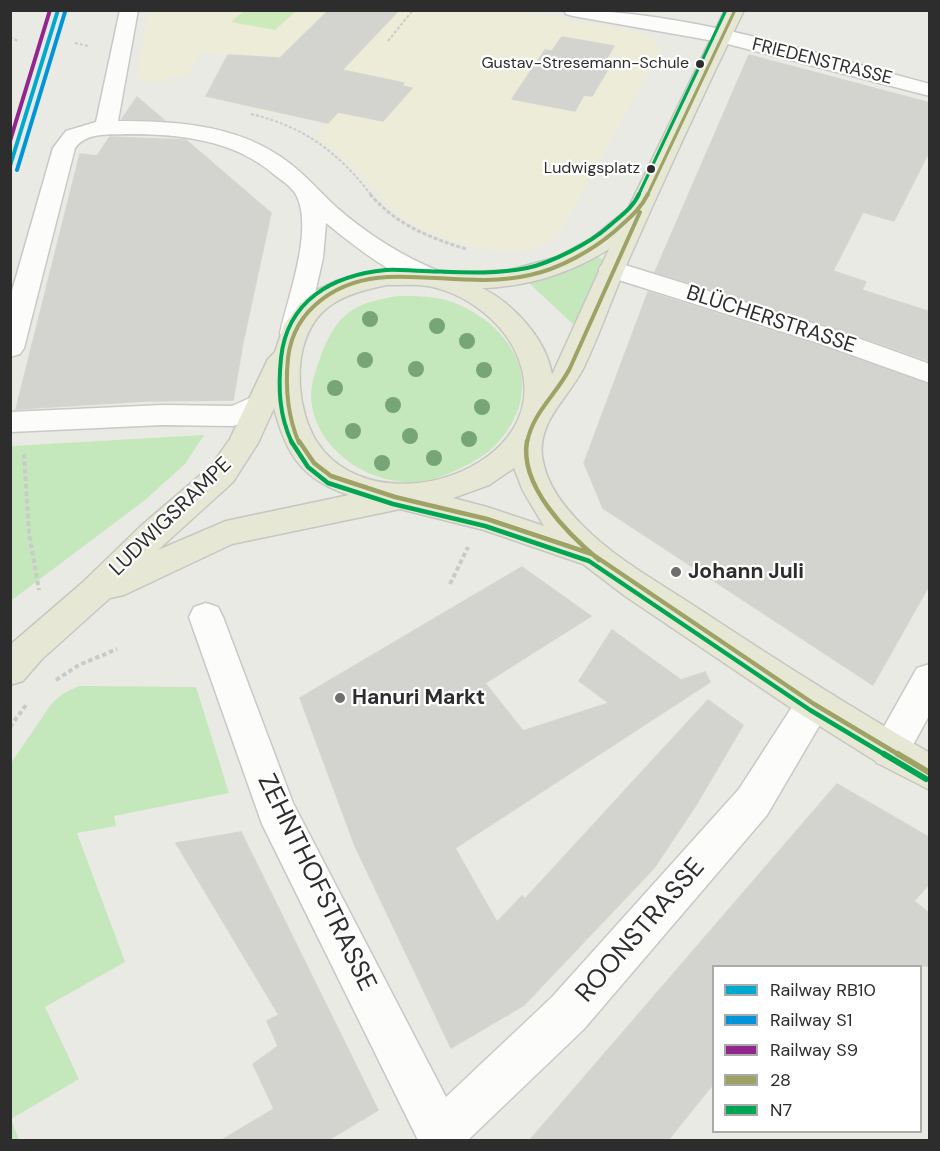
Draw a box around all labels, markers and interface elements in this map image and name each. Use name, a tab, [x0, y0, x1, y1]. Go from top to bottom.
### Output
street label: FRIEDENSTRASSE	[750, 34, 894, 90]
place label: Gustav-Stresemann-Schule	[481, 54, 689, 74]
marker: Gustav-Stresemann-Schule	[694, 58, 706, 70]
place label: Ludwigsplatz	[544, 159, 640, 179]
marker: Ludwigsplatz	[645, 163, 657, 175]
street label: BLÜCHERSTRASSE	[683, 281, 859, 359]
street label: LUDWIGSRAMPE	[105, 453, 237, 581]
place label: Johann Juli	[688, 559, 804, 585]
marker: Johann Juli	[669, 565, 683, 579]
place label: Hanuri Markt	[352, 685, 485, 711]
marker: Hanuri Markt	[333, 691, 347, 705]
street label: ZEHNTHOFSTRASSE	[250, 769, 382, 997]
street label: ROONSTRASSE	[570, 853, 712, 1009]
legend	[712, 965, 922, 1133]
text: Railway RB10	[770, 978, 876, 1002]
text: Railway S1	[770, 1008, 852, 1032]
text: Railway S9	[770, 1038, 858, 1062]
text: 28	[770, 1068, 791, 1092]
text: N7	[770, 1098, 792, 1122]

